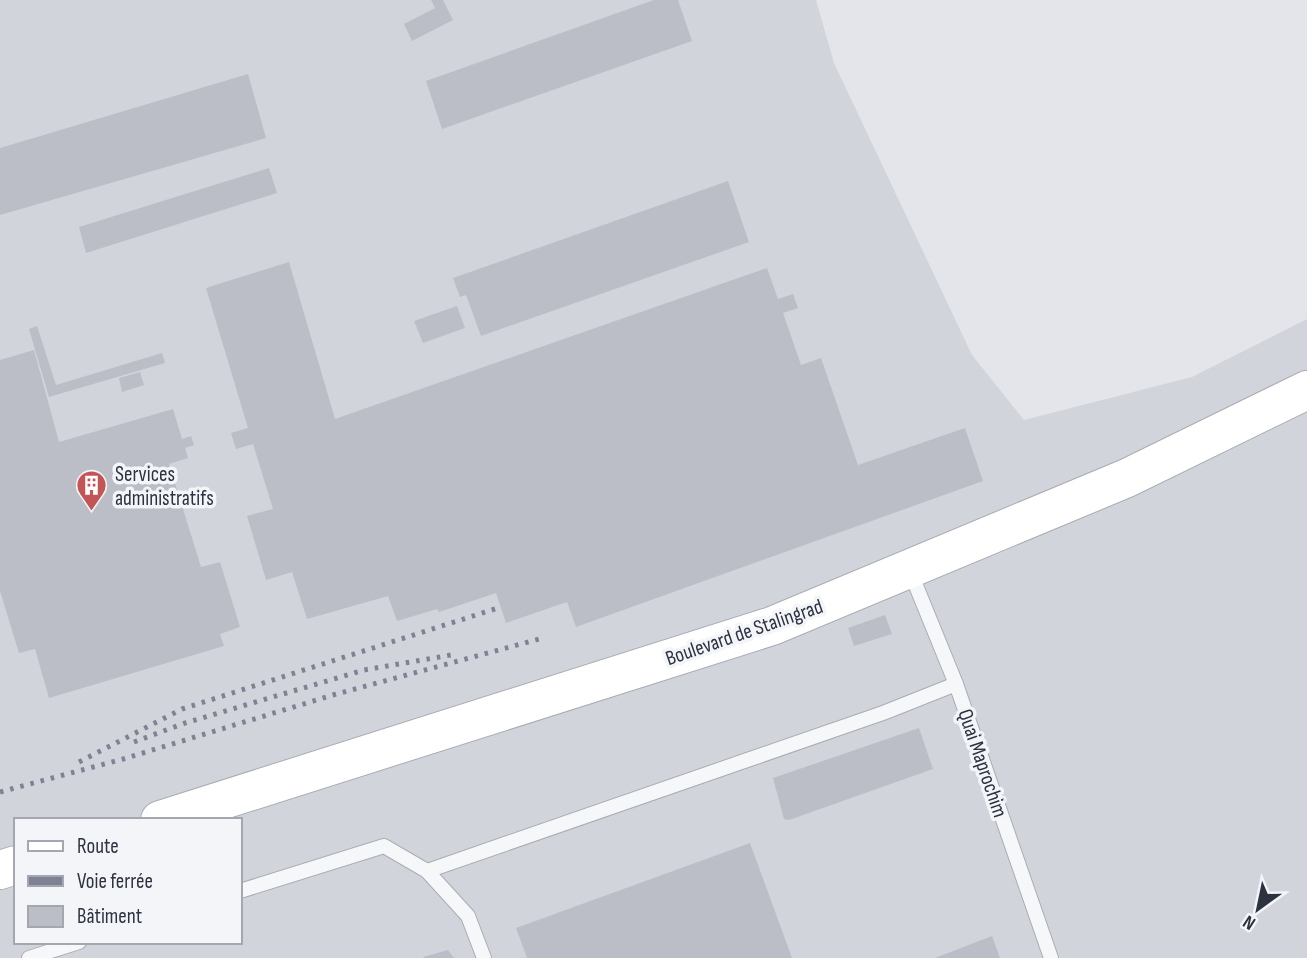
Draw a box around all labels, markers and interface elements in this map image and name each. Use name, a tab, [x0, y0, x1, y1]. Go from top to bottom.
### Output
place label: Services administratifs	[115, 462, 214, 511]
building icon: Services administratifs	[75, 469, 109, 513]
street label: Boulevard de Stalingrad	[662, 594, 826, 671]
street label: Quai Maprochim	[952, 706, 1013, 821]
legend	[14, 818, 242, 944]
text: Route	[77, 834, 119, 859]
text: Voie ferrée	[77, 869, 153, 894]
north arrow	[1223, 874, 1293, 944]
text: Bâtiment	[77, 904, 142, 929]
text: N	[1239, 910, 1260, 934]

